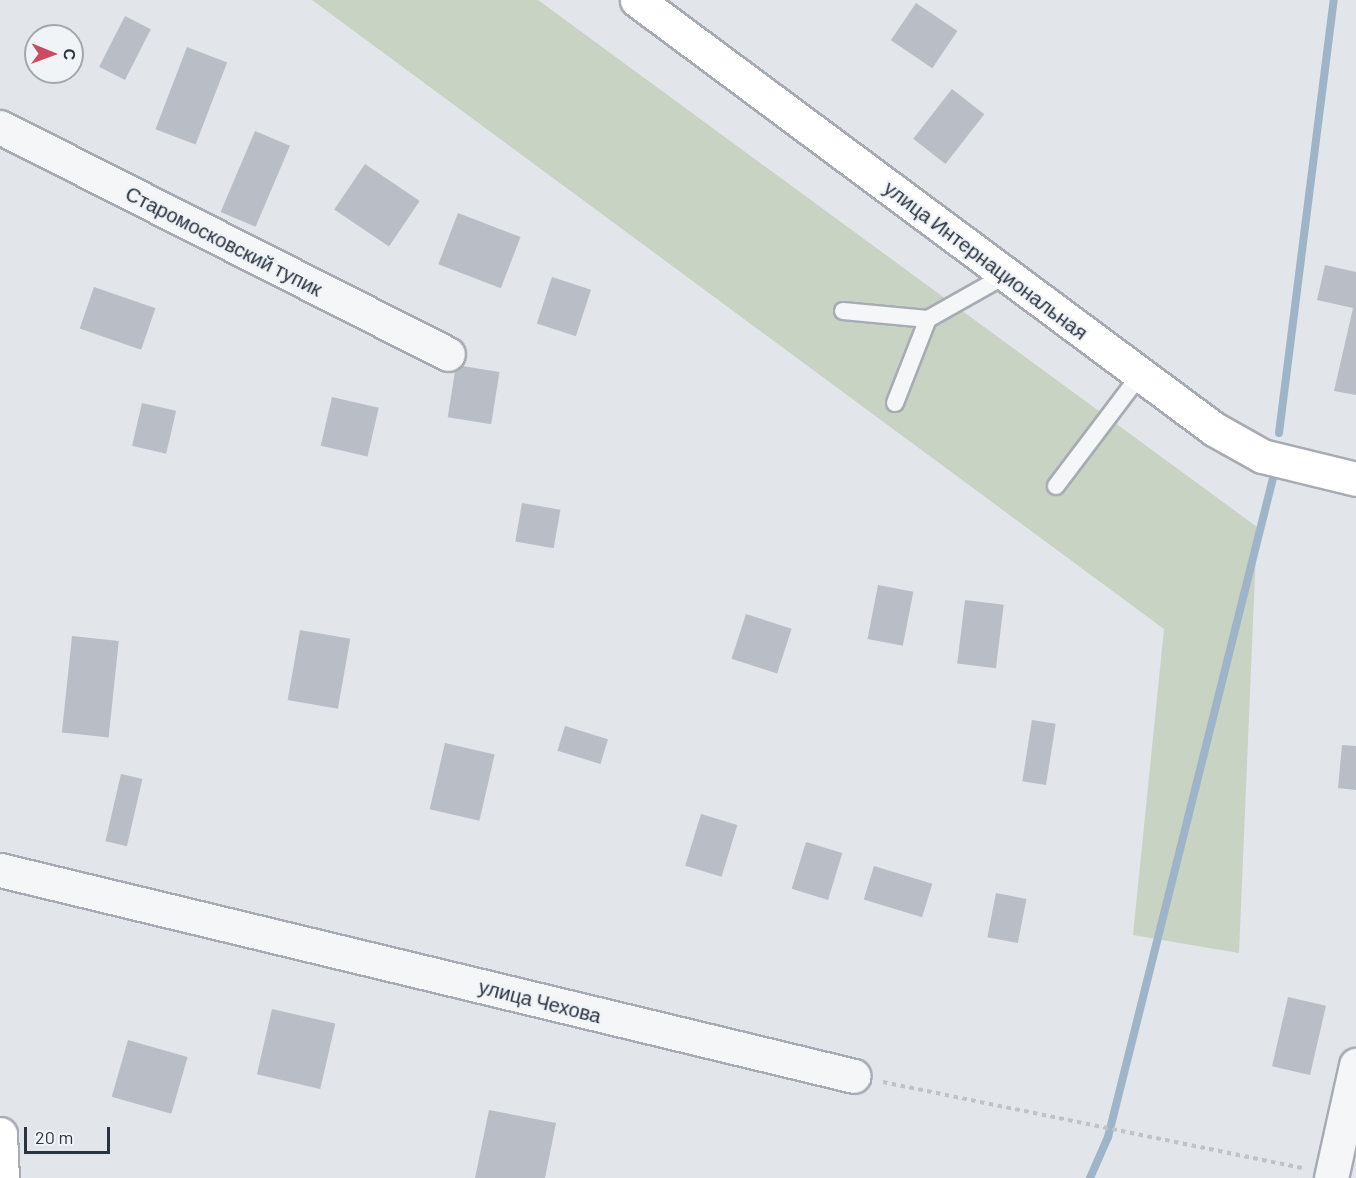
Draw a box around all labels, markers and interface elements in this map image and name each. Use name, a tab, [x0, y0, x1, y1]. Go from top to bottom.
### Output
north arrow	[24, 24, 84, 84]
text: С	[61, 48, 80, 60]
street label: улица Интернациональная	[879, 176, 1093, 344]
street label: Старомосковский тупик	[122, 181, 326, 301]
street label: улица Чехова	[476, 974, 604, 1028]
scale bar	[27, 1115, 112, 1153]
text: 20 m	[35, 1126, 73, 1148]

